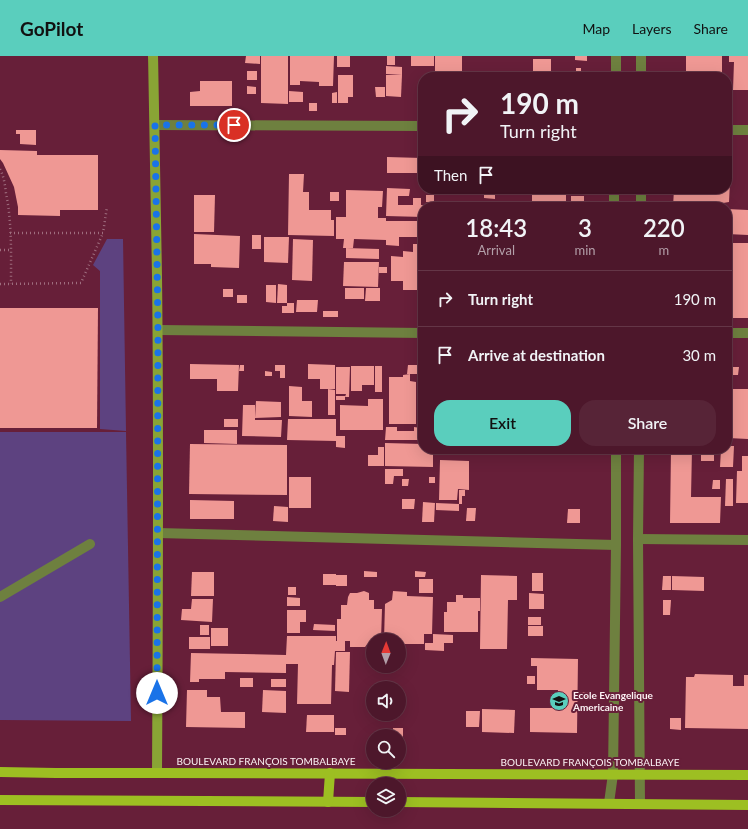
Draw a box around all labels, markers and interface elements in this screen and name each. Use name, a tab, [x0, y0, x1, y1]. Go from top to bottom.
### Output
text: GoPilot	[20, 17, 83, 40]
text: Map	[582, 20, 610, 37]
text: Layers	[632, 20, 672, 37]
text: Share	[694, 20, 728, 37]
text: 190 m	[500, 86, 579, 120]
icon: right	[434, 88, 486, 140]
pin	[217, 108, 251, 142]
icon: arrive	[223, 114, 245, 136]
text: Turn right	[500, 120, 577, 142]
icon: arrive	[475, 164, 497, 186]
text: Then	[434, 166, 467, 184]
text: 18:43	[465, 213, 527, 242]
text: 3	[578, 213, 592, 242]
text: 220	[643, 213, 685, 242]
text: Arrival	[478, 242, 515, 258]
text: min	[574, 242, 596, 258]
text: m	[658, 242, 669, 258]
icon: right	[434, 288, 456, 310]
text: Turn right	[468, 290, 533, 308]
text: 190 m	[674, 290, 716, 308]
icon: arrive	[434, 344, 456, 366]
text: Arrive at destination	[468, 346, 605, 364]
text: 30 m	[682, 346, 716, 364]
button: Exit	[434, 400, 571, 446]
button: Share	[579, 400, 716, 446]
north arrow	[366, 633, 406, 673]
map controls	[366, 633, 406, 817]
position arrow	[136, 672, 178, 714]
button: sound	[366, 681, 406, 721]
place label: Ecole Evangelique Americaine	[572, 689, 654, 713]
school or university icon: Ecole Evangelique Americaine	[548, 690, 570, 712]
button: search	[366, 729, 406, 769]
street label: BOULEVARD FRANÇOIS TOMBALBAYE	[176, 755, 356, 767]
street label: BOULEVARD FRANÇOIS TOMBALBAYE	[500, 756, 680, 768]
button: layers	[366, 777, 406, 817]

